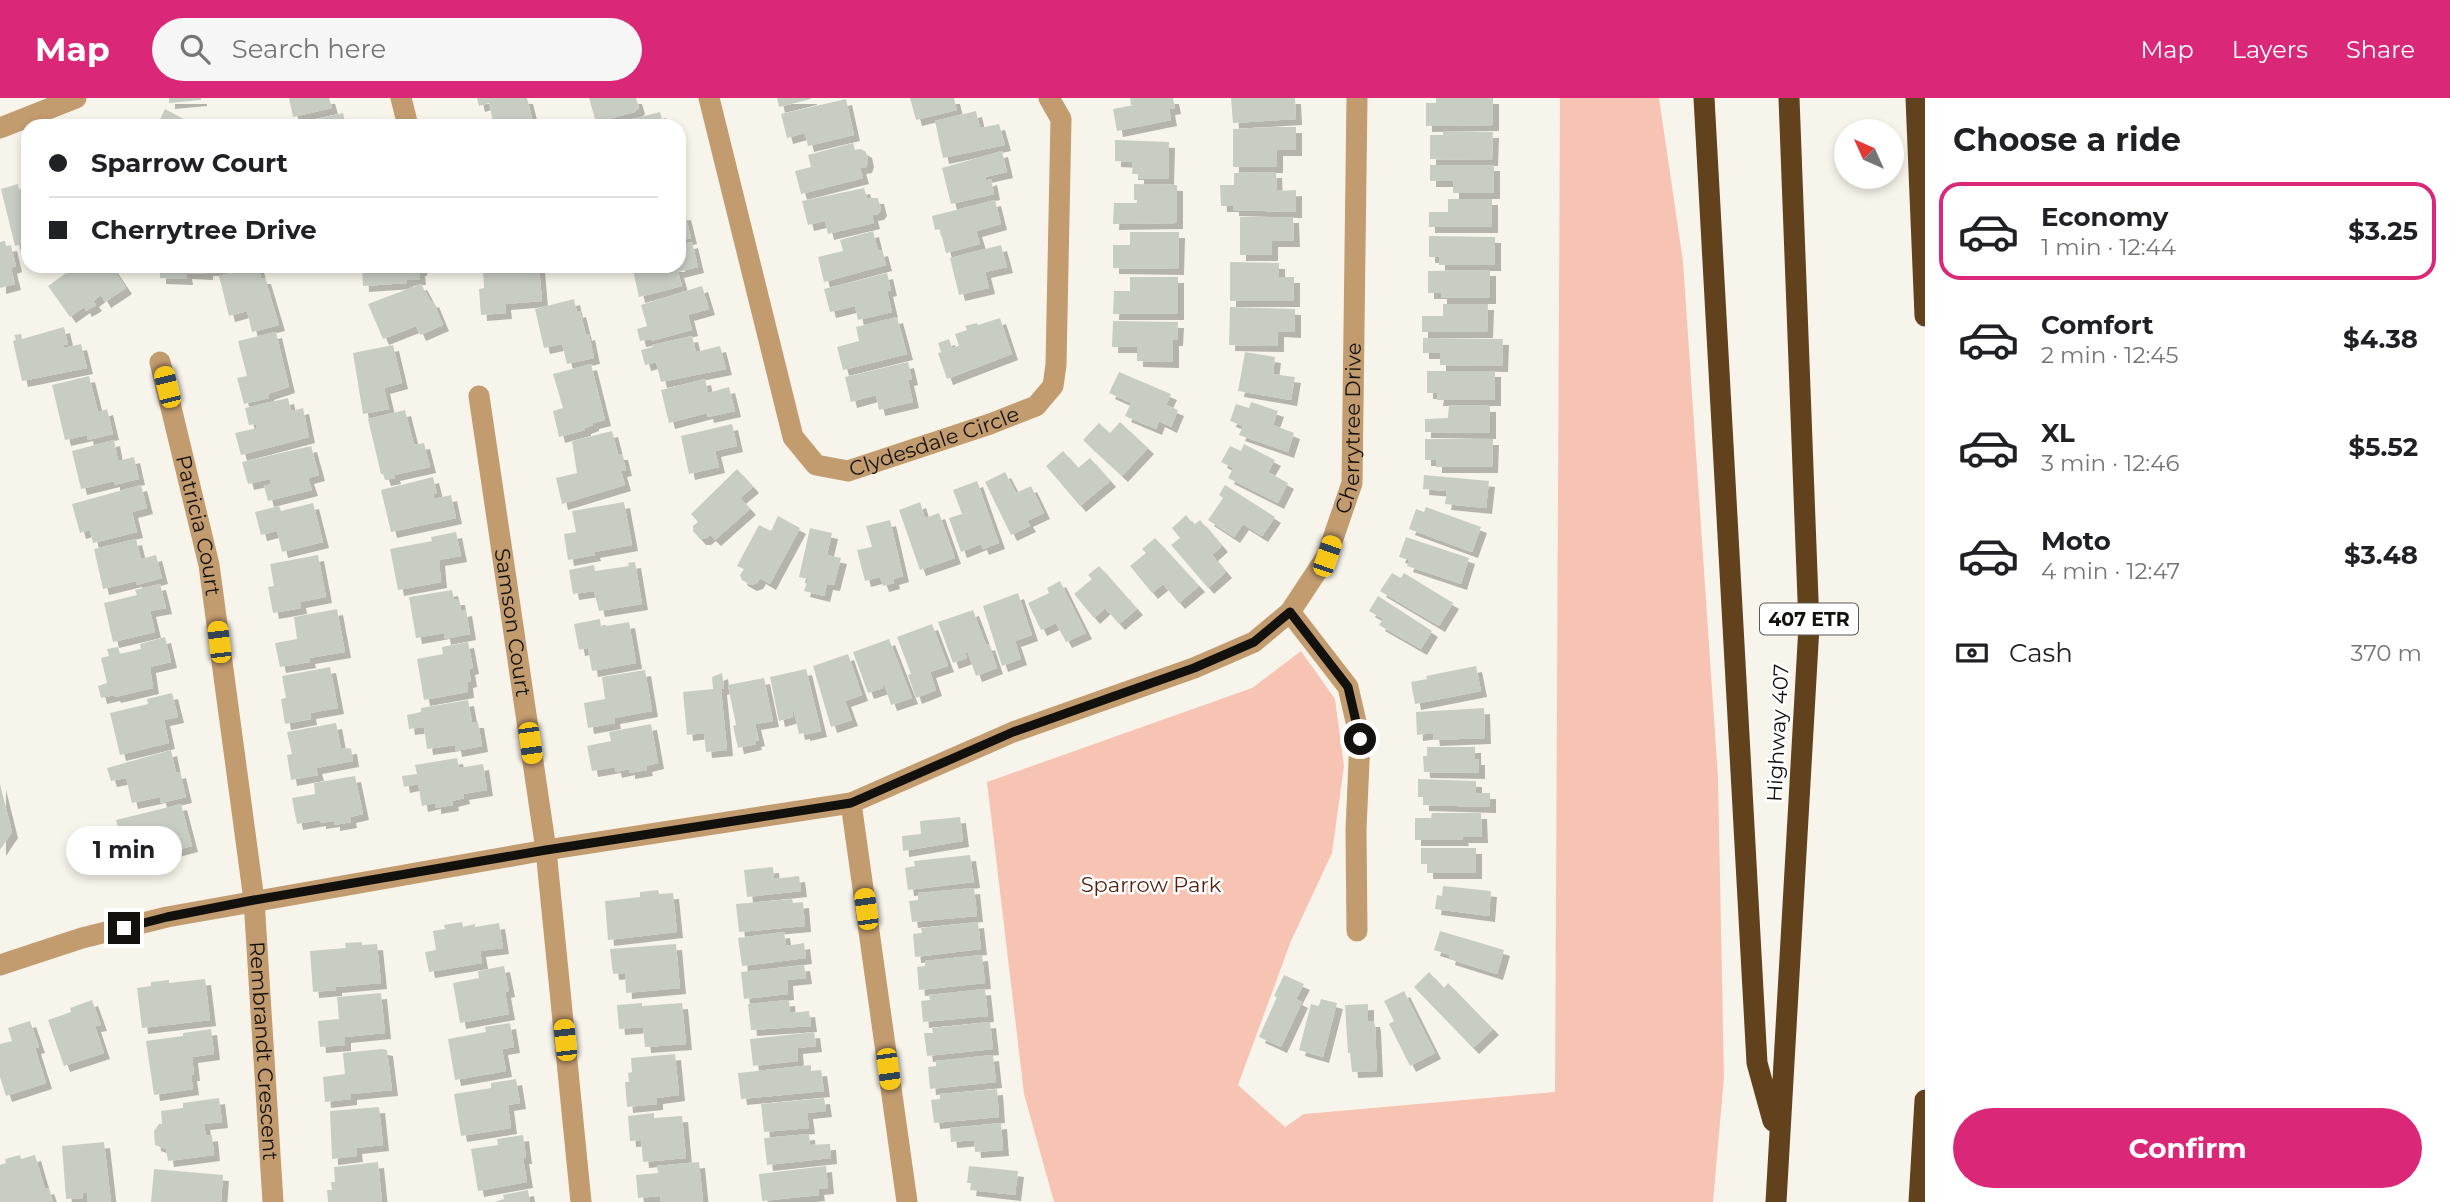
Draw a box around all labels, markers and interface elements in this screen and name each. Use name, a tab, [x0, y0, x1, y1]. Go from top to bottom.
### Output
search box	[152, 18, 642, 81]
text: Map	[35, 29, 110, 69]
icon: search	[176, 30, 214, 68]
text: Search here	[232, 33, 386, 65]
text: Map	[2140, 35, 2194, 64]
text: Layers	[2232, 35, 2308, 64]
text: Share	[2346, 35, 2415, 64]
north arrow	[1834, 119, 1904, 189]
map controls	[1834, 119, 1904, 189]
text: Choose a ride	[1953, 120, 2181, 159]
text: Sparrow Court	[91, 147, 288, 179]
icon: car	[1957, 200, 2020, 263]
text: Economy	[2041, 201, 2168, 233]
text: Cherrytree Drive	[91, 214, 317, 246]
text: $3.25	[2348, 215, 2418, 247]
text: 1 min · 12:44	[2041, 233, 2176, 261]
icon: car	[1957, 308, 2020, 371]
text: Comfort	[2041, 309, 2153, 341]
text: $4.38	[2343, 323, 2418, 355]
text: 2 min · 12:45	[2041, 341, 2179, 369]
street label: Cherrytree Drive	[1329, 342, 1366, 517]
car	[152, 364, 183, 410]
street label: Clydesdale Circle	[846, 401, 1023, 482]
icon: car	[1957, 416, 2020, 479]
text: XL	[2041, 417, 2075, 449]
text: $5.52	[2348, 431, 2418, 463]
text: 3 min · 12:46	[2041, 449, 2179, 477]
street label: Patricia Court	[171, 452, 226, 597]
icon: car	[1957, 524, 2020, 587]
text: Moto	[2041, 525, 2111, 557]
car	[1311, 533, 1344, 579]
text: $3.48	[2344, 539, 2418, 571]
street label: Samson Court	[490, 547, 536, 698]
text: 4 min · 12:47	[2041, 557, 2180, 585]
road number: 407 ETR	[1760, 604, 1858, 634]
car	[207, 620, 232, 664]
icon: cash	[1953, 634, 1991, 672]
text: Cash	[2009, 637, 2073, 669]
text: 370 m	[2351, 639, 2422, 667]
street label: Highway 407	[1761, 663, 1794, 803]
car	[517, 721, 544, 765]
route start	[1344, 723, 1376, 755]
callout: 1 min	[66, 826, 182, 876]
text: 1 min	[93, 836, 155, 864]
park label: Sparrow Park	[1081, 872, 1222, 897]
car	[853, 887, 880, 931]
route end	[108, 912, 140, 944]
street label: Rembrandt Crescent	[245, 940, 283, 1161]
car	[553, 1018, 578, 1062]
car	[875, 1047, 902, 1091]
button: Confirm	[1953, 1108, 2422, 1188]

